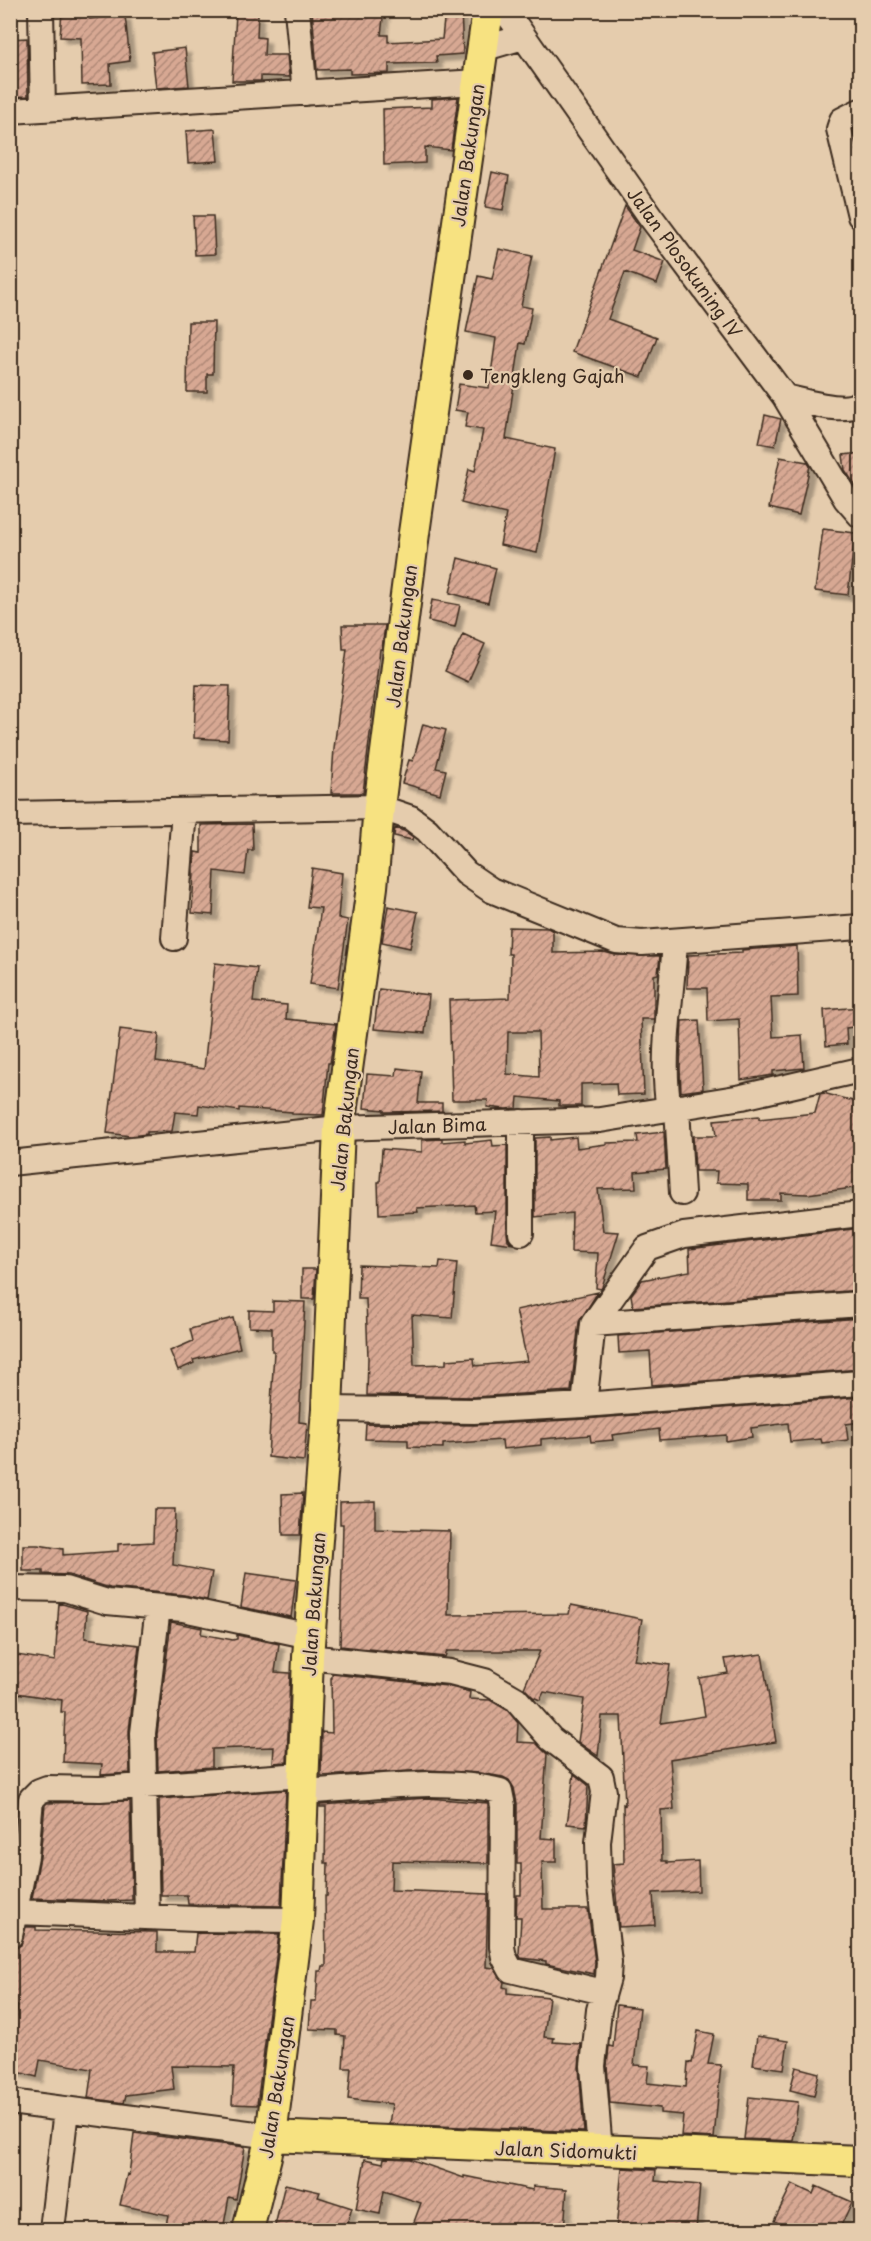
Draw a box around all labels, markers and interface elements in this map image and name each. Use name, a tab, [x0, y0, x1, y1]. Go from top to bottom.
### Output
street label: Jalan Bakungan	[444, 82, 490, 228]
street label: Jalan Plosokuning IV	[621, 181, 749, 343]
place label: Tengkleng Gajah	[480, 362, 625, 389]
marker: Tengkleng Gajah	[461, 368, 475, 382]
street label: Jalan Bakungan	[379, 563, 423, 709]
street label: Jalan Bakungan	[323, 1046, 365, 1192]
street label: Jalan Bima	[387, 1110, 487, 1140]
street label: Jalan Bakungan	[295, 1531, 331, 1677]
street label: Jalan Bakungan	[251, 2014, 301, 2160]
street label: Jalan Sidomukti	[494, 2134, 638, 2166]

